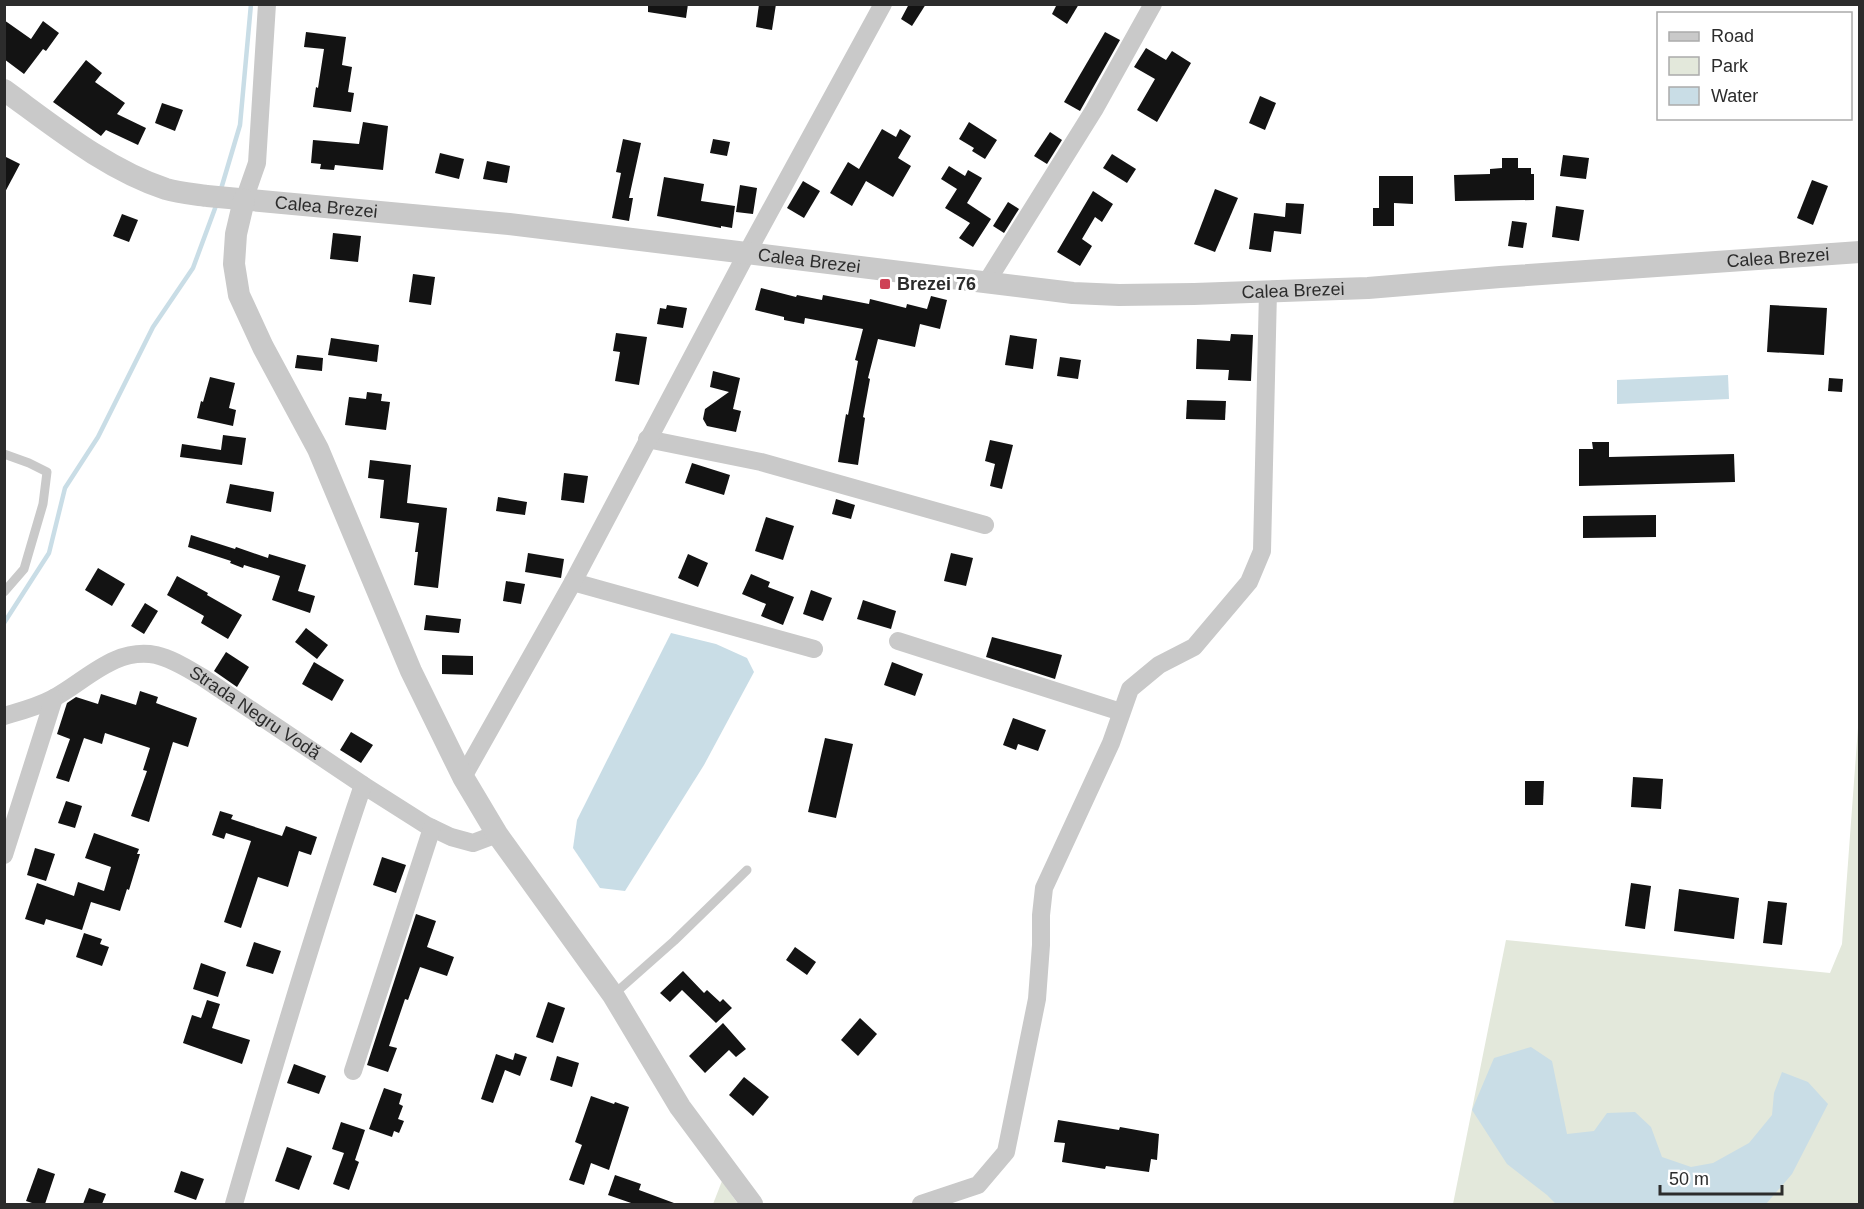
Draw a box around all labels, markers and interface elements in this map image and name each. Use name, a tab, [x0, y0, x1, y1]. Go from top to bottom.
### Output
legend	[1657, 12, 1852, 120]
text: Road	[1711, 26, 1754, 46]
text: Park	[1711, 56, 1749, 76]
text: Water	[1711, 86, 1758, 106]
street label: Calea Brezei	[274, 192, 378, 222]
street label: Calea Brezei	[1726, 244, 1830, 271]
street label: Calea Brezei	[757, 245, 862, 277]
place label: Brezei 76	[897, 274, 976, 294]
marker: Brezei 76	[878, 277, 892, 291]
street label: Calea Brezei	[1241, 279, 1345, 302]
street label: Strada Negru Vodă	[186, 662, 325, 764]
scale bar	[1660, 1158, 1782, 1196]
text: 50 m	[1669, 1169, 1709, 1189]

